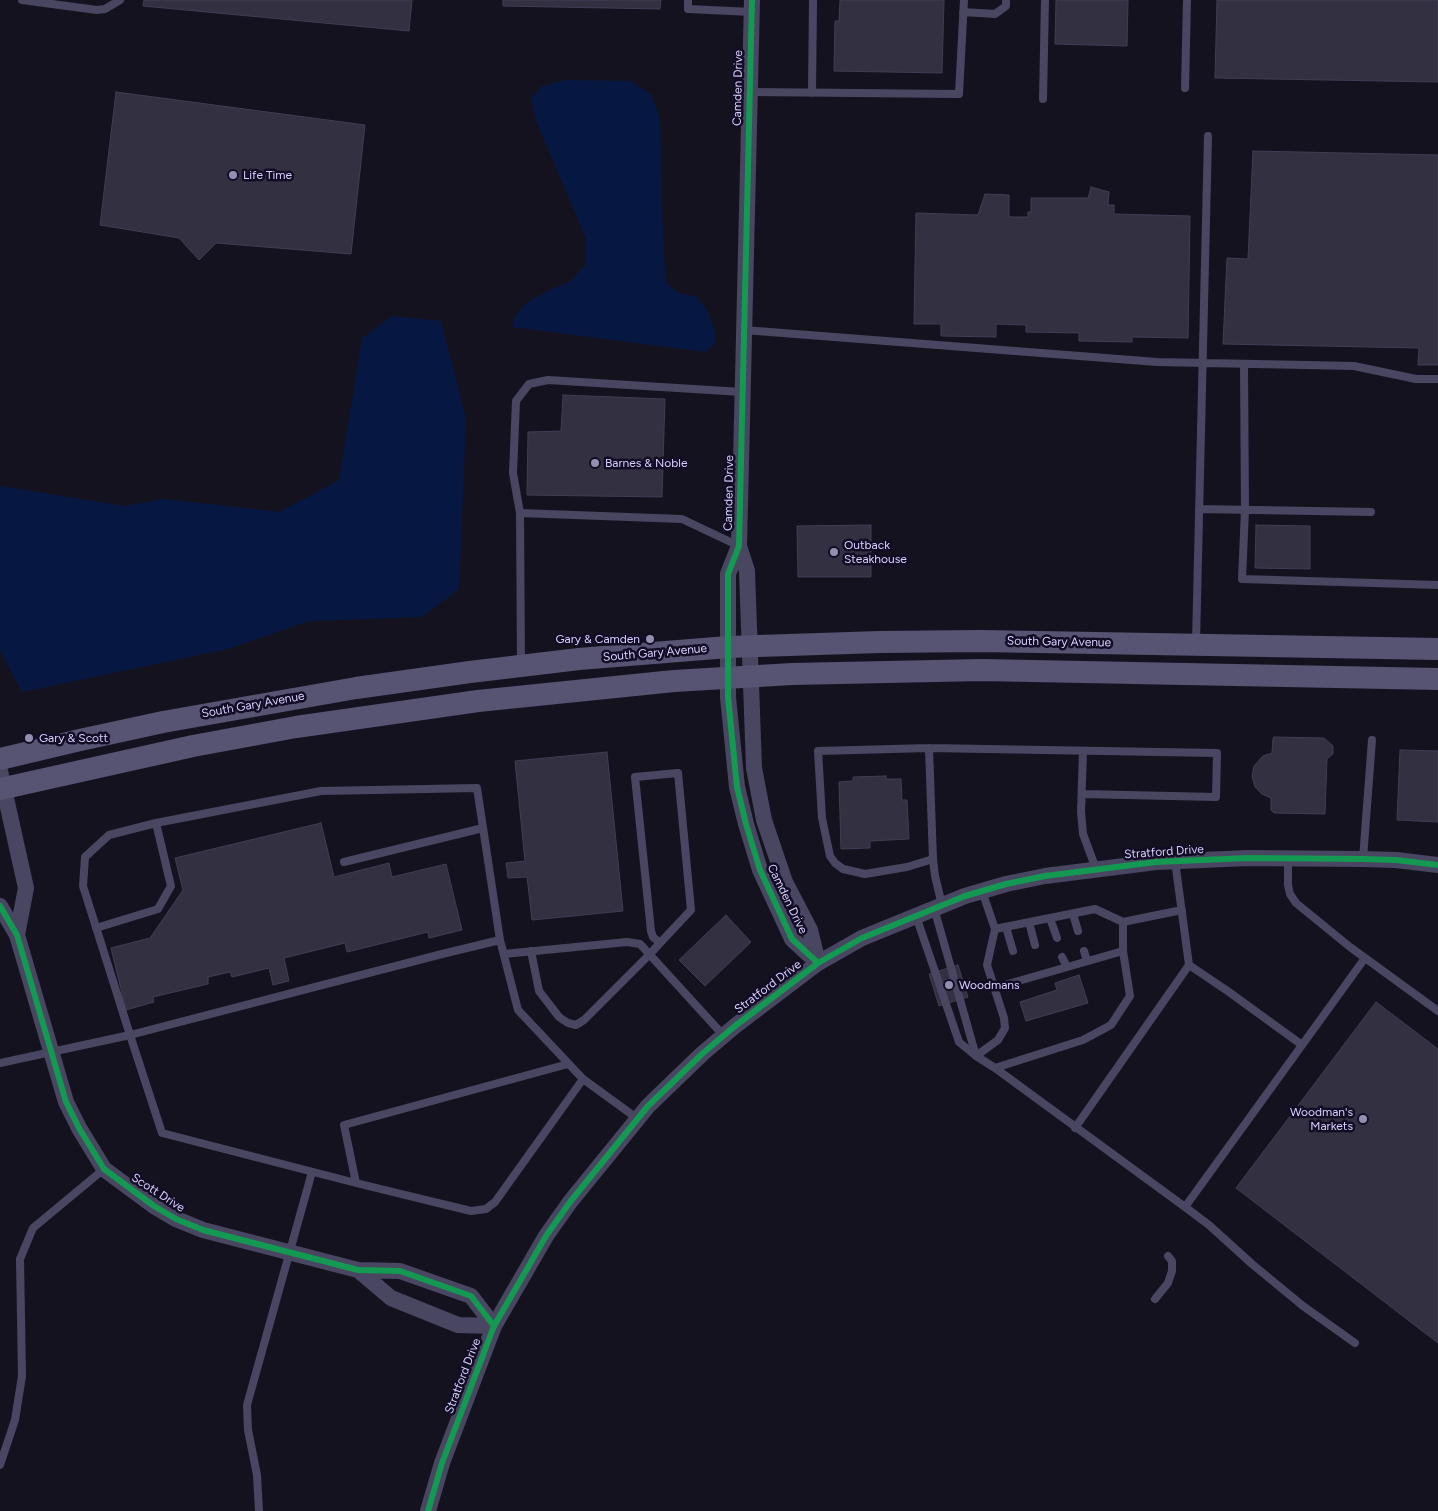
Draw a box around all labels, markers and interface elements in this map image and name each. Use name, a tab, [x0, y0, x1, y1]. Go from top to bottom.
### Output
street label: Camden Drive	[730, 50, 746, 126]
place label: Life Time	[243, 168, 292, 182]
marker: Life Time	[227, 169, 239, 181]
street label: Camden Drive	[721, 455, 737, 531]
place label: Barnes & Noble	[605, 456, 687, 470]
marker: Barnes & Noble	[589, 457, 601, 469]
place label: Outback Steakhouse	[844, 538, 907, 566]
marker: Outback Steakhouse	[828, 546, 840, 558]
place label: Gary & Camden	[555, 632, 640, 646]
marker: Gary & Camden	[644, 633, 656, 645]
street label: South Gary Avenue	[1007, 634, 1111, 650]
street label: South Gary Avenue	[602, 641, 708, 665]
street label: South Gary Avenue	[200, 689, 306, 721]
place label: Gary & Scott	[39, 731, 108, 745]
marker: Gary & Scott	[23, 732, 35, 744]
street label: Stratford Drive	[1124, 842, 1204, 862]
street label: Camden Drive	[764, 862, 810, 936]
street label: Stratford Drive	[732, 957, 804, 1017]
place label: Woodmans	[959, 978, 1020, 992]
marker: Woodmans	[943, 979, 955, 991]
place label: Woodman's Markets	[1290, 1105, 1353, 1133]
marker: Woodman's Markets	[1357, 1113, 1369, 1125]
street label: Scott Drive	[129, 1170, 187, 1216]
street label: Stratford Drive	[442, 1336, 484, 1416]

